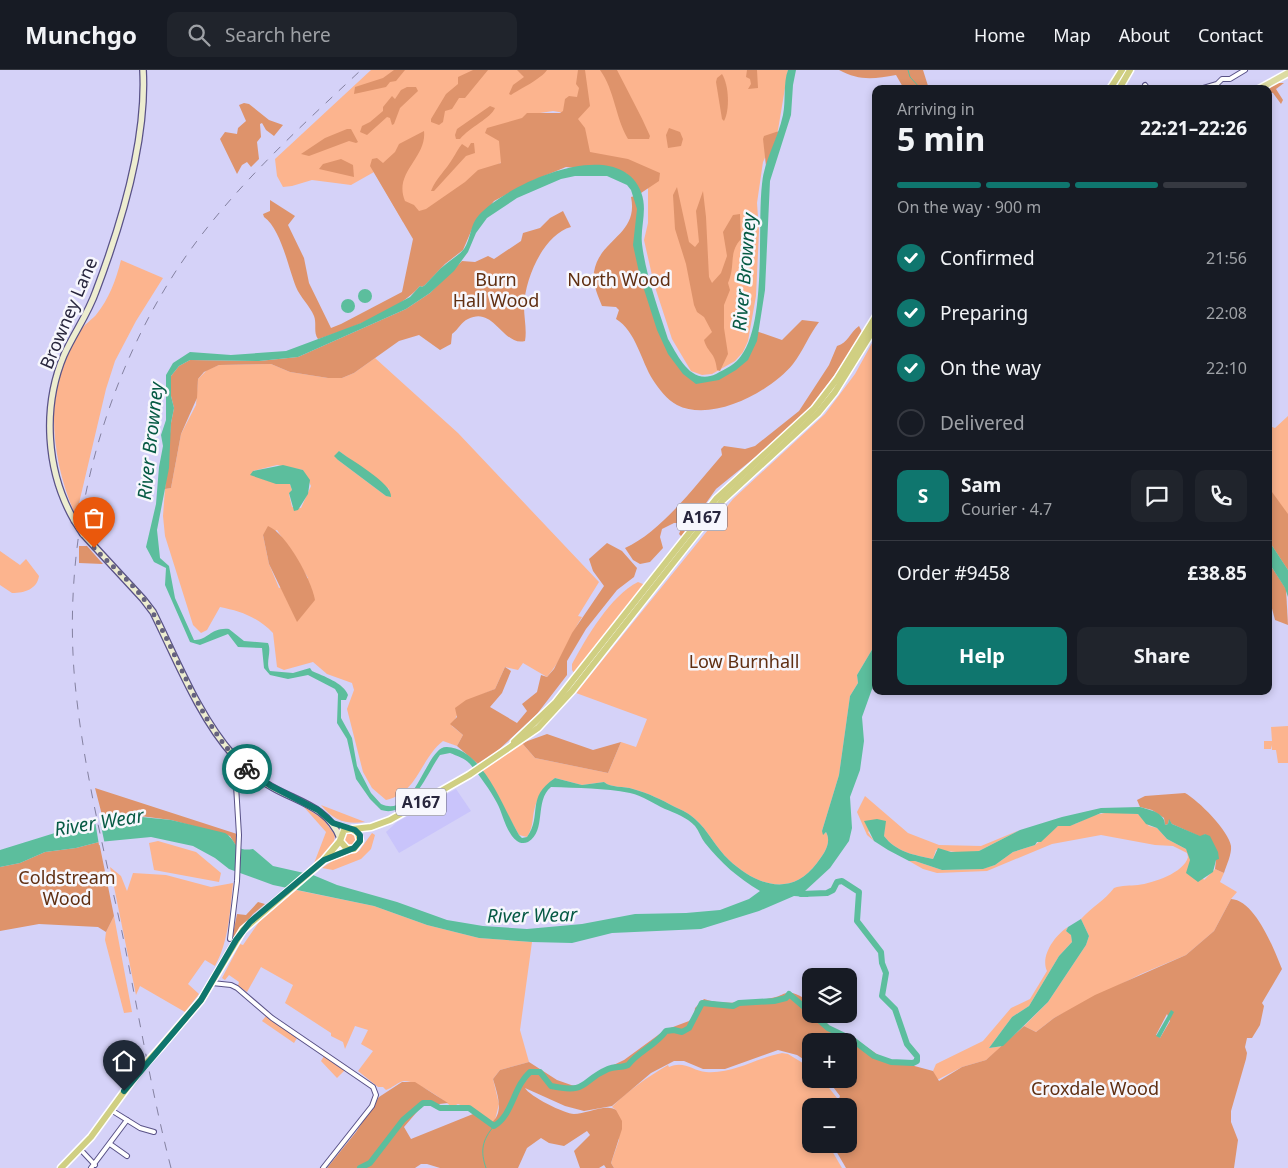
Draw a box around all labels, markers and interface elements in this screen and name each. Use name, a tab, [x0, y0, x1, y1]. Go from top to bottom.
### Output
search box	[167, 12, 517, 57]
text: Munchgo	[25, 18, 137, 51]
icon: search	[185, 21, 213, 49]
text: Search here	[225, 22, 331, 48]
text: Home	[974, 23, 1025, 47]
text: Map	[1053, 23, 1091, 47]
text: About	[1119, 23, 1170, 47]
text: Contact	[1198, 23, 1263, 47]
text: Arriving in	[897, 98, 975, 120]
text: 22:21–22:26	[1140, 115, 1247, 141]
text: 5 min	[897, 117, 985, 160]
text: On the way · 900 m	[897, 196, 1041, 218]
water label: River Browney	[726, 211, 762, 332]
icon: check	[897, 244, 925, 272]
text: Confirmed	[940, 245, 1035, 271]
text: 21:56	[1206, 247, 1247, 269]
street label: Browney Lane	[34, 254, 102, 372]
park label: Burn Hall Wood	[453, 267, 539, 312]
park label: North Wood	[567, 267, 671, 291]
icon: check	[897, 299, 925, 327]
text: Preparing	[940, 300, 1028, 326]
text: 22:08	[1206, 302, 1247, 324]
icon: check	[897, 354, 925, 382]
text: On the way	[940, 355, 1041, 381]
text: 22:10	[1206, 357, 1247, 379]
water label: River Browney	[131, 380, 169, 501]
text: Delivered	[940, 410, 1025, 436]
button: chat	[1131, 470, 1183, 522]
button: phone	[1195, 470, 1247, 522]
text: Sam	[961, 472, 1001, 498]
text: S	[918, 483, 928, 509]
pin	[73, 497, 115, 548]
text: Courier · 4.7	[961, 498, 1052, 520]
icon: bag	[80, 504, 108, 532]
road number: A167	[677, 504, 727, 531]
text: Order #9458	[897, 560, 1010, 586]
text: £38.85	[1187, 560, 1247, 586]
button: Help	[897, 627, 1067, 685]
button: Share	[1077, 627, 1247, 685]
park label: Low Burnhall	[689, 649, 799, 673]
courier	[222, 744, 272, 794]
icon: bike	[233, 755, 261, 783]
road number: A167	[396, 789, 446, 816]
water label: River Wear	[52, 802, 147, 842]
park label: Coldstream Wood	[18, 865, 116, 910]
water label: River Wear	[487, 901, 579, 929]
map controls	[802, 968, 857, 1153]
button: layers	[802, 968, 857, 1023]
button: +	[802, 1033, 857, 1088]
pin	[103, 1040, 145, 1091]
icon: home	[110, 1047, 138, 1075]
park label: Croxdale Wood	[1031, 1076, 1159, 1100]
button: −	[802, 1098, 857, 1153]

